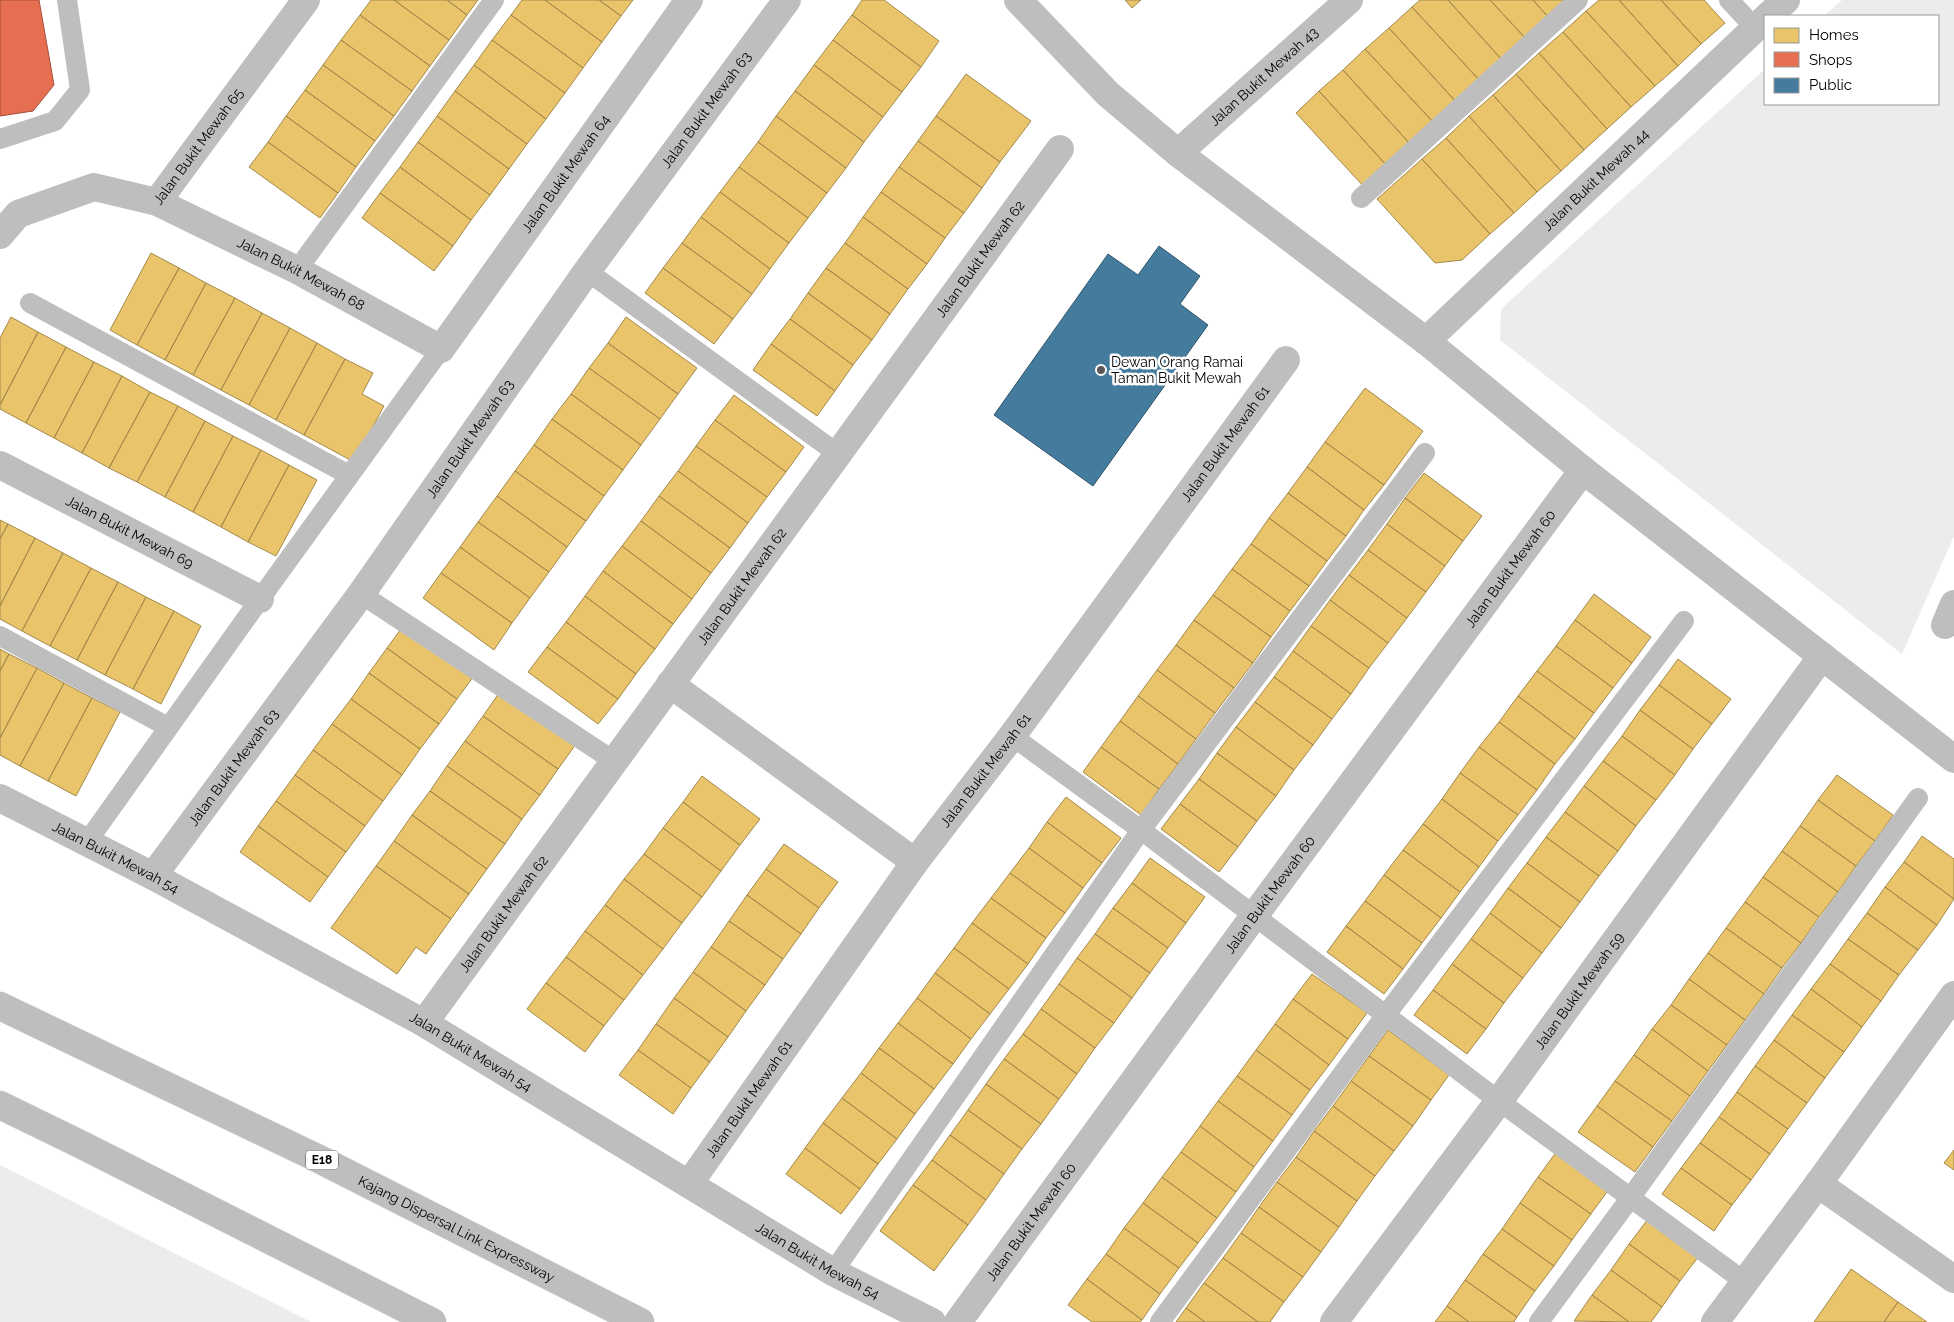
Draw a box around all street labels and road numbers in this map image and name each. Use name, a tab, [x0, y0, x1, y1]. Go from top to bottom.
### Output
street label: Jalan Bukit Mewah 43	[1206, 24, 1321, 129]
street label: Jalan Bukit Mewah 63	[658, 48, 754, 171]
street label: Jalan Bukit Mewah 65	[150, 85, 246, 208]
street label: Jalan Bukit Mewah 64	[518, 111, 613, 236]
street label: Jalan Bukit Mewah 44	[1539, 126, 1652, 234]
street label: Jalan Bukit Mewah 62	[932, 197, 1028, 320]
street label: Jalan Bukit Mewah 68	[235, 234, 367, 314]
street label: Jalan Bukit Mewah 63	[423, 376, 517, 501]
street label: Jalan Bukit Mewah 61	[1178, 383, 1272, 505]
street label: Jalan Bukit Mewah 69	[63, 492, 196, 571]
street label: Jalan Bukit Mewah 60	[1462, 507, 1559, 630]
street label: Jalan Bukit Mewah 62	[694, 525, 790, 648]
street label: Jalan Bukit Mewah 63	[185, 706, 281, 829]
street label: Jalan Bukit Mewah 61	[937, 710, 1034, 830]
street label: Jalan Bukit Mewah 54	[50, 818, 182, 897]
street label: Jalan Bukit Mewah 60	[1221, 833, 1318, 957]
street label: Jalan Bukit Mewah 62	[456, 852, 551, 975]
street label: Jalan Bukit Mewah 59	[1531, 929, 1627, 1052]
street label: Jalan Bukit Mewah 54	[407, 1009, 535, 1095]
street label: Jalan Bukit Mewah 61	[702, 1037, 795, 1160]
road number: E18	[306, 1150, 338, 1170]
street label: Jalan Bukit Mewah 60	[983, 1160, 1079, 1284]
street label: Kajang Dispersal Link Expressway	[356, 1172, 558, 1286]
street label: Jalan Bukit Mewah 54	[753, 1219, 883, 1302]

